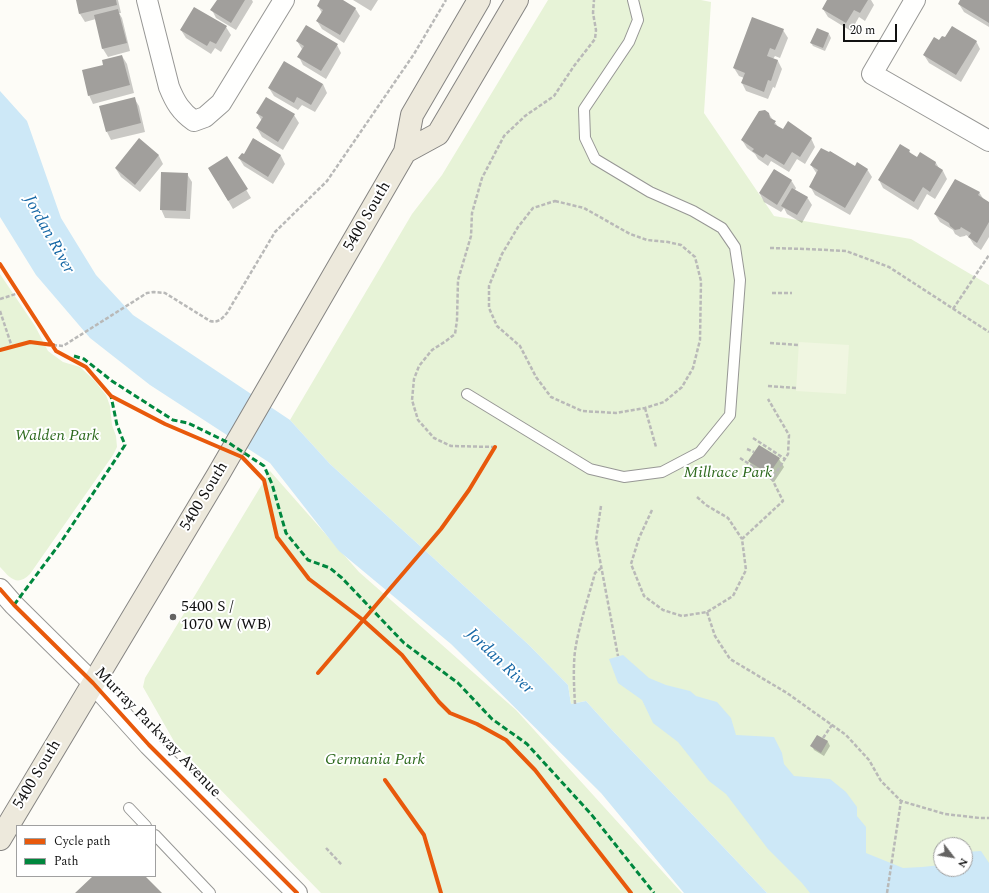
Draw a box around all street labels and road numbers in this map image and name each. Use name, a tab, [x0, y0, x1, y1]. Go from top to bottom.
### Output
street label: 5400 South	[340, 179, 396, 255]
street label: 5400 South	[177, 459, 233, 535]
street label: Murray Parkway Avenue	[90, 664, 224, 802]
street label: 5400 South	[10, 737, 66, 813]

